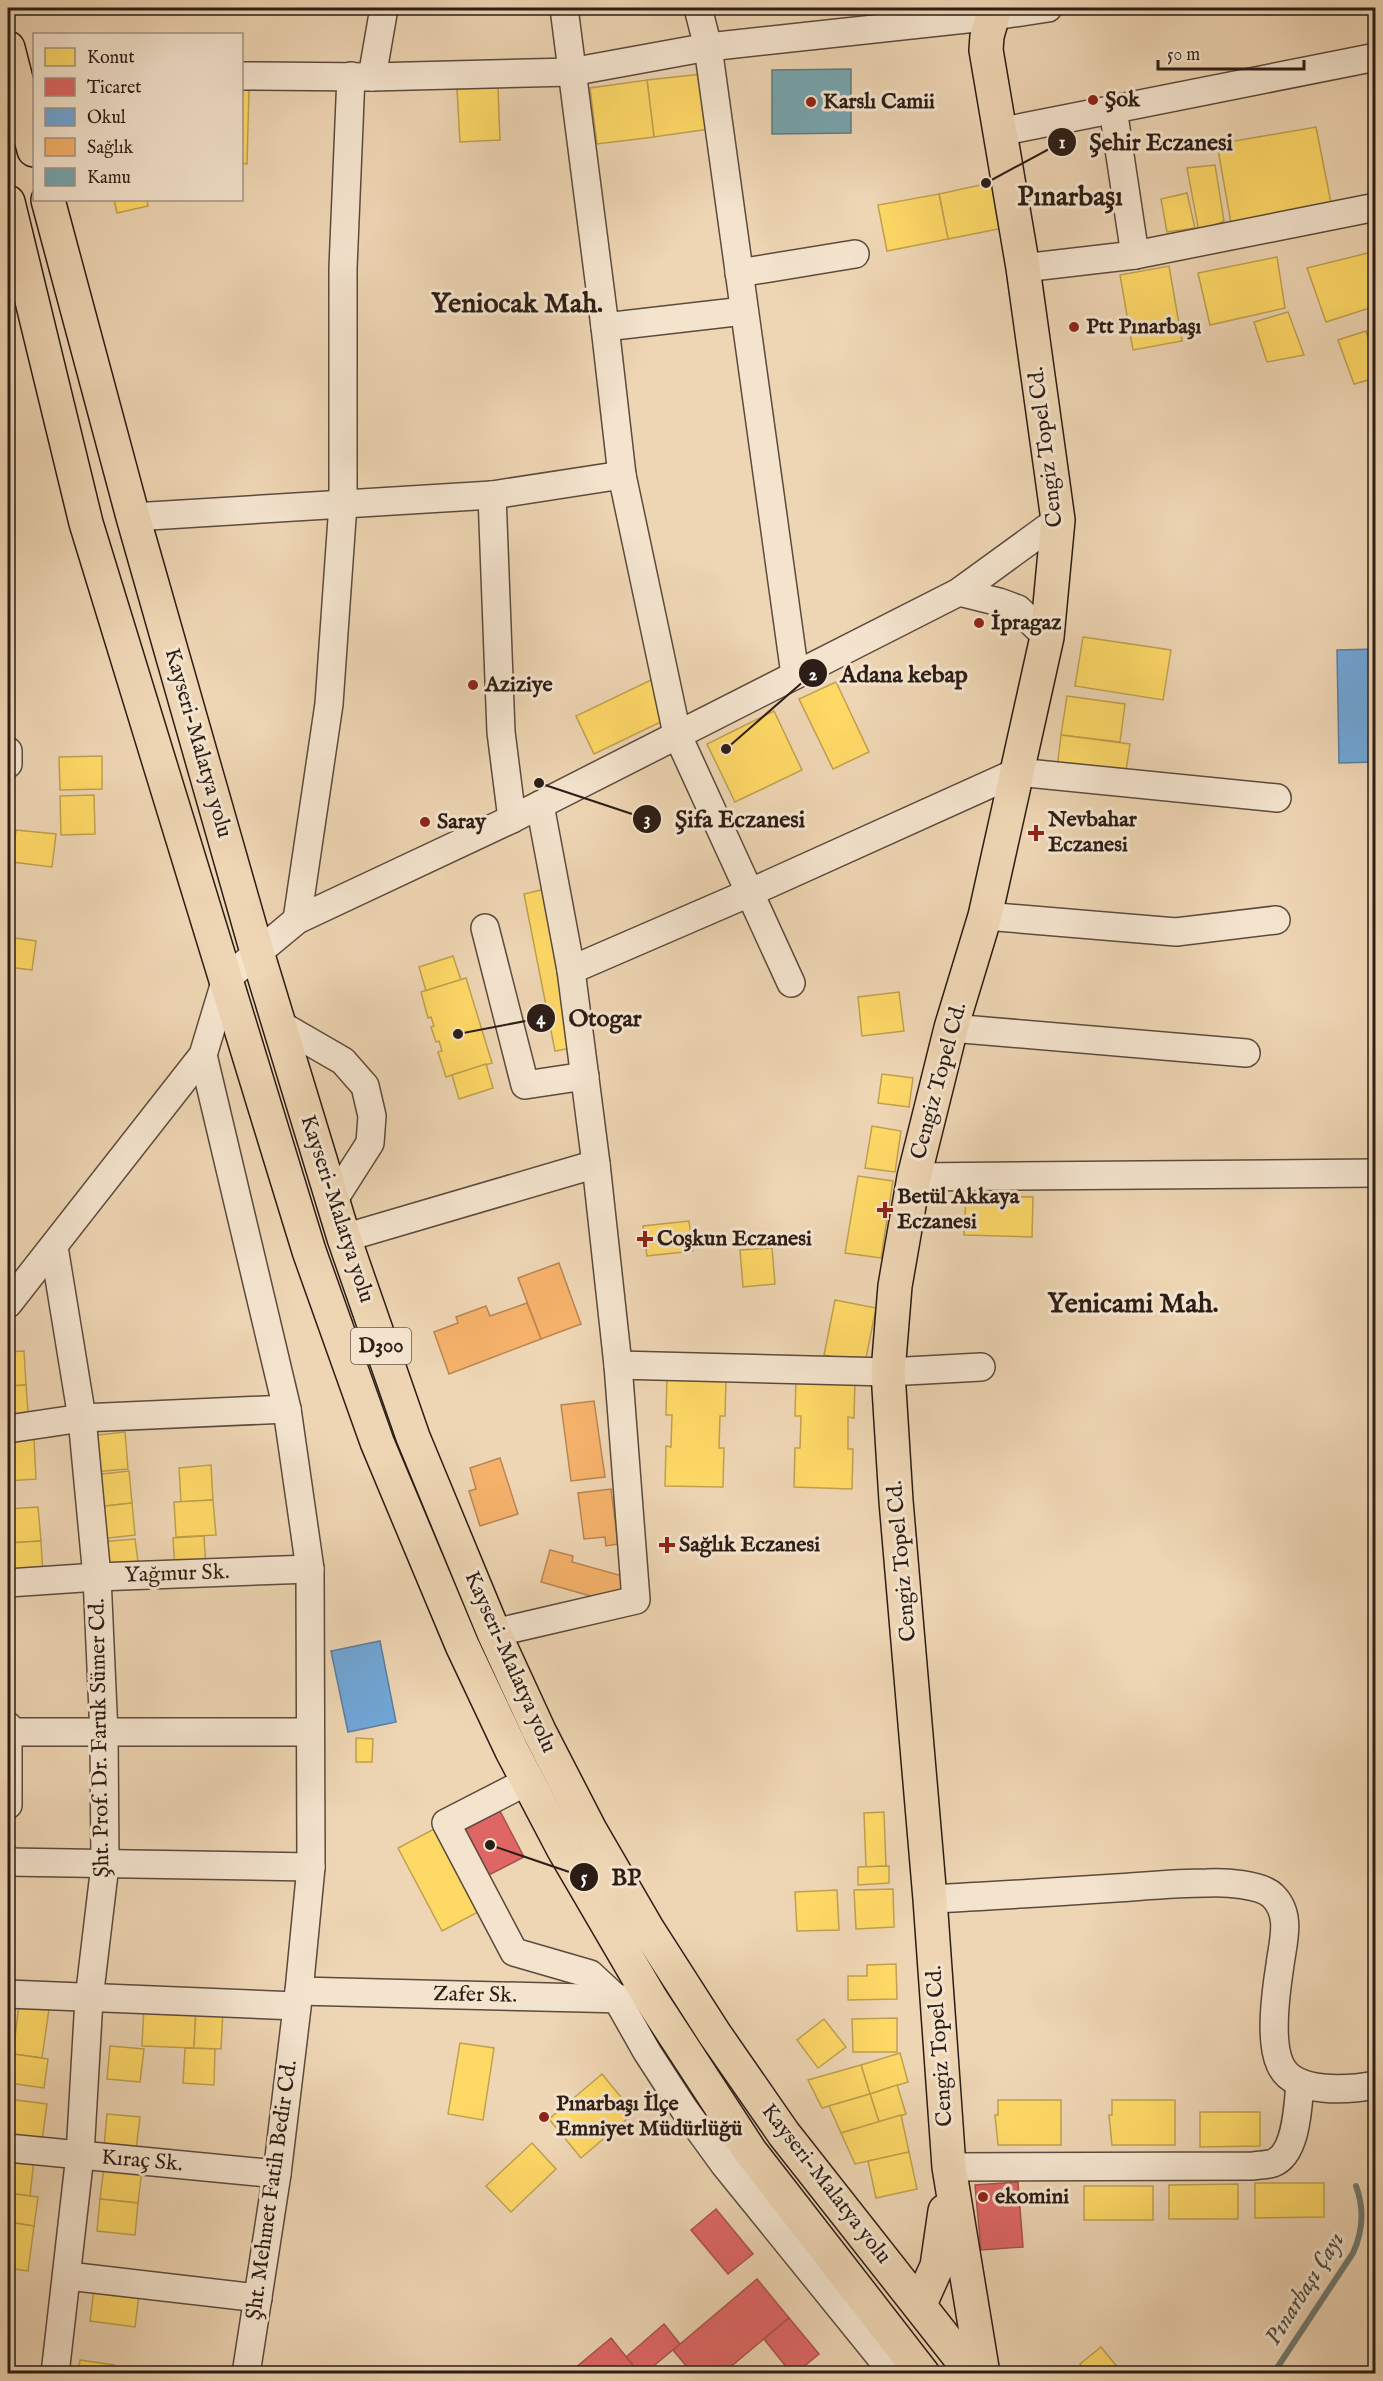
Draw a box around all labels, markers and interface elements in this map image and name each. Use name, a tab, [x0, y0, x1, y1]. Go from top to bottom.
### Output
legend	[33, 33, 243, 201]
scale bar	[1158, 33, 1304, 71]
text: 50 m	[1167, 44, 1200, 67]
text: Konut	[87, 47, 135, 70]
text: Ticaret	[87, 77, 141, 100]
place label: Şok	[1105, 86, 1141, 114]
place label: Karslı Camii	[823, 88, 935, 116]
marker: Şok	[1086, 93, 1100, 107]
marker: Karslı Camii	[804, 95, 818, 109]
text: Okul	[87, 107, 126, 130]
callout: Şehir Eczanesi	[1047, 121, 1244, 163]
text: Şehir Eczanesi	[1089, 128, 1233, 159]
text: 1	[1059, 132, 1066, 155]
text: Sağlık	[87, 137, 134, 160]
text: Kamu	[87, 167, 131, 190]
district label: Pınarbaşı	[1017, 180, 1123, 215]
district label: Yeniocak Mah.	[431, 287, 603, 322]
place label: Ptt Pınarbaşı	[1086, 313, 1202, 341]
marker: Ptt Pınarbaşı	[1067, 320, 1081, 334]
street label: Cengiz Topel Cd.	[1022, 365, 1070, 529]
place label: İpragaz	[991, 609, 1062, 637]
marker: İpragaz	[972, 616, 986, 630]
street label: Kayseri-Malatya yolu	[158, 645, 238, 841]
callout: Adana kebap	[798, 652, 980, 694]
text: Adana kebap	[839, 660, 968, 691]
text: 2	[809, 664, 818, 687]
place label: Aziziye	[484, 671, 553, 699]
marker: Aziziye	[466, 678, 480, 692]
callout: Şifa Eczanesi	[632, 798, 817, 840]
text: Şifa Eczanesi	[675, 805, 806, 836]
place label: Nevbahar Eczanesi	[1047, 806, 1138, 859]
place label: Saray	[437, 808, 487, 836]
text: 3	[644, 809, 650, 832]
marker: Saray	[418, 815, 432, 829]
marker: Nevbahar Eczanesi	[1029, 826, 1043, 840]
callout: Otogar	[526, 997, 654, 1039]
street label: Cengiz Topel Cd.	[905, 999, 973, 1163]
text: Otogar	[568, 1004, 642, 1035]
text: 4	[537, 1008, 547, 1031]
street label: Kayseri-Malatya yolu	[293, 1112, 381, 1306]
place label: Betül Akkaya Eczanesi	[897, 1183, 1020, 1236]
marker: Betül Akkaya Eczanesi	[878, 1203, 892, 1217]
place label: Coşkun Eczanesi	[657, 1225, 812, 1253]
marker: Coşkun Eczanesi	[638, 1232, 652, 1246]
district label: Yenicami Mah.	[1047, 1287, 1219, 1322]
road number: D300	[351, 1328, 411, 1364]
street label: Cengiz Topel Cd.	[881, 1479, 923, 1643]
place label: Sağlık Eczanesi	[679, 1531, 820, 1559]
marker: Sağlık Eczanesi	[660, 1538, 674, 1552]
street label: Yağmur Sk.	[124, 1558, 230, 1590]
street label: Kayseri-Malatya yolu	[457, 1567, 563, 1757]
street label: Şht. Prof. Dr. Faruk Sümer Cd.	[84, 1598, 116, 1878]
callout: BP	[569, 1856, 653, 1898]
text: BP	[611, 1863, 641, 1894]
text: 5	[581, 1867, 588, 1890]
street label: Cengiz Topel Cd.	[920, 1964, 960, 2128]
street label: Zafer Sk.	[433, 1980, 517, 2010]
street label: Şht. Mehmet Fatih Bedir Cd.	[240, 2058, 304, 2322]
place label: Pınarbaşı İlçe Emniyet Müdürlüğü	[556, 2090, 743, 2143]
street label: Kayseri-Malatya yolu	[755, 2098, 897, 2270]
marker: Pınarbaşı İlçe Emniyet Müdürlüğü	[537, 2110, 551, 2124]
street label: Kıraç Sk.	[100, 2143, 184, 2179]
place label: ekomini	[995, 2183, 1069, 2211]
marker: ekomini	[976, 2190, 990, 2204]
water label: Pınarbaşı Çayı	[1258, 2227, 1352, 2351]

